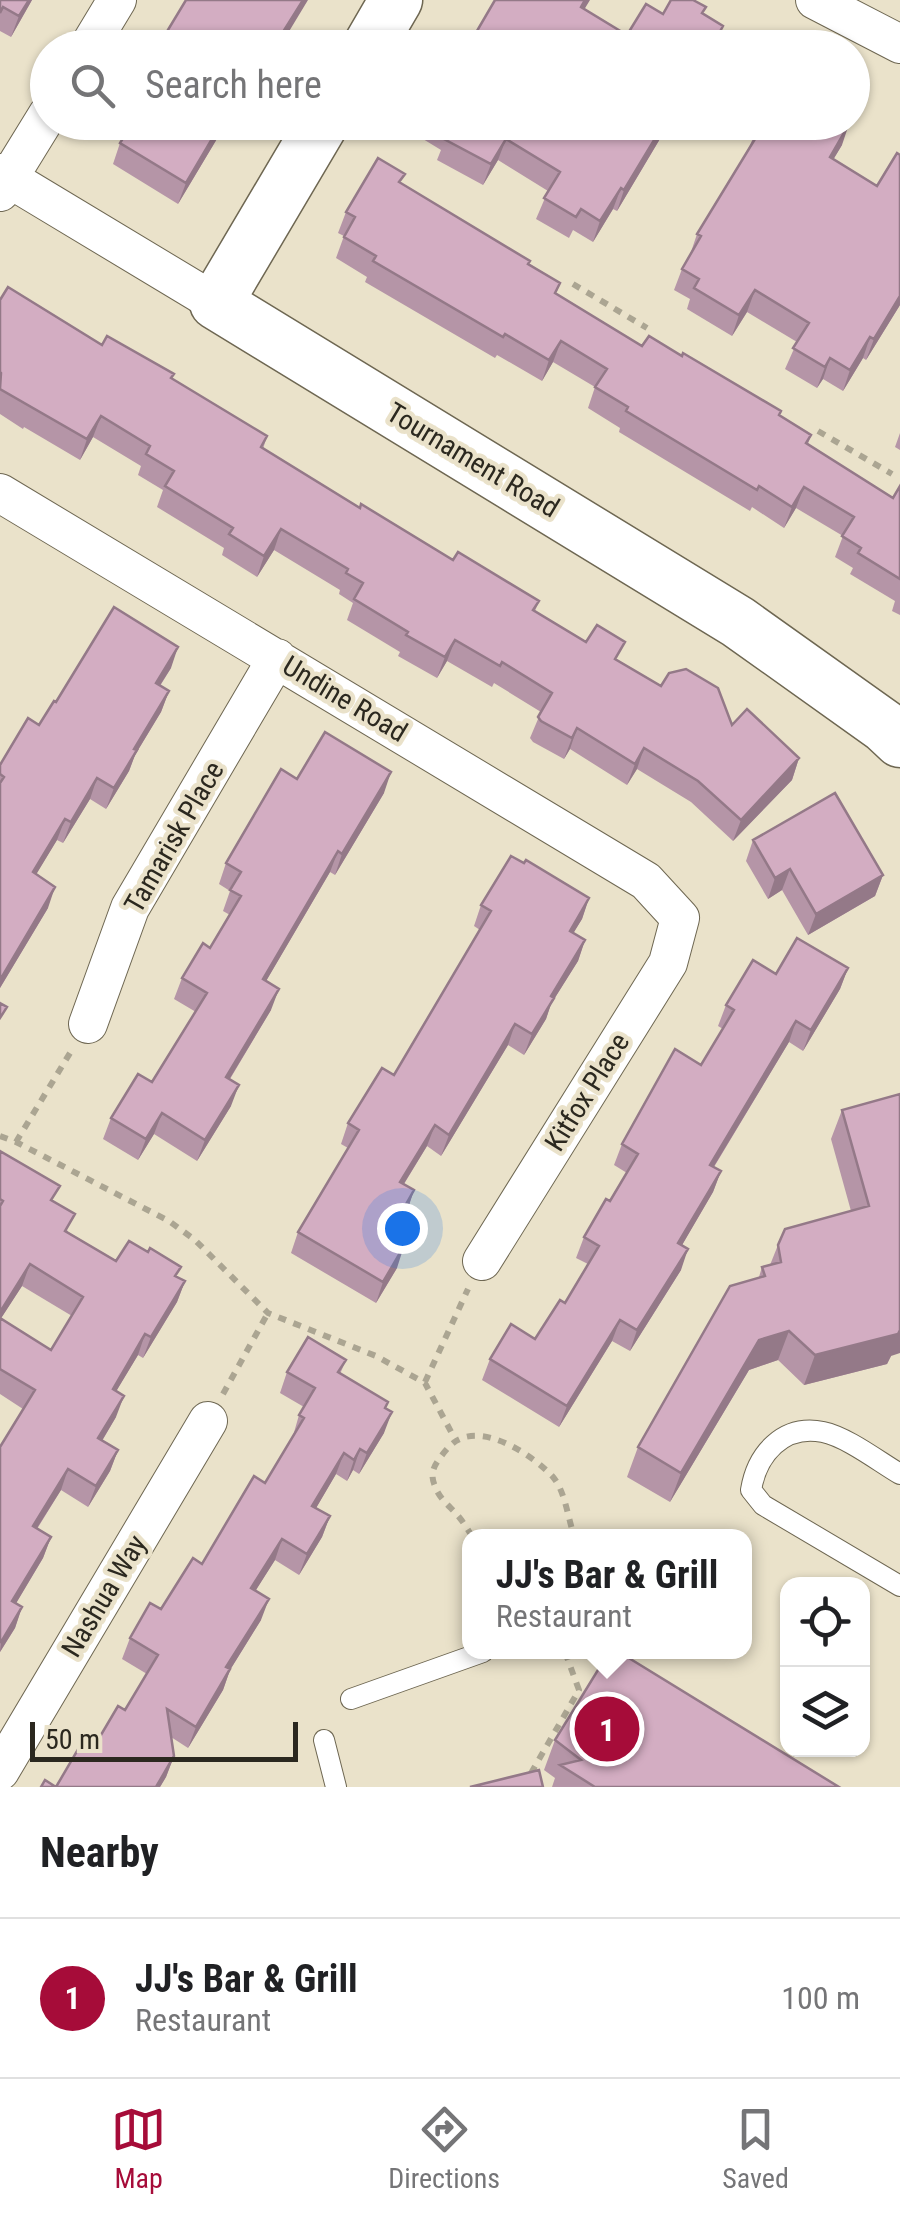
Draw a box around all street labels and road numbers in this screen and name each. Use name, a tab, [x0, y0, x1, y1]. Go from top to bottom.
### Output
street label: Tournament Road	[381, 396, 565, 524]
street label: Undine Road	[277, 649, 413, 749]
street label: Tamarisk Place	[117, 756, 231, 918]
street label: Kitfox Place	[538, 1027, 636, 1157]
street label: Nashua Way	[55, 1529, 153, 1663]

